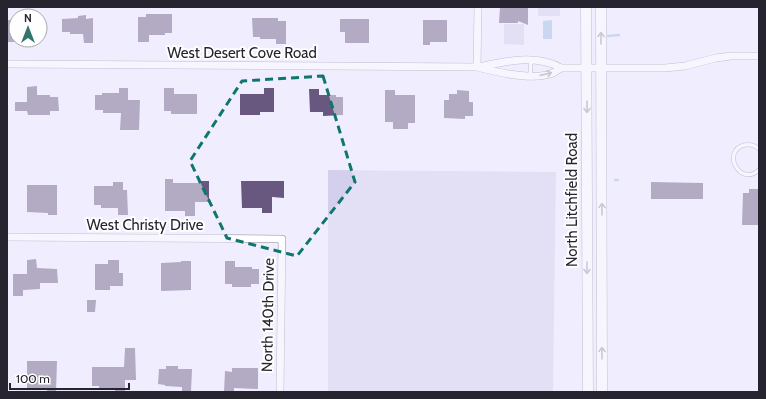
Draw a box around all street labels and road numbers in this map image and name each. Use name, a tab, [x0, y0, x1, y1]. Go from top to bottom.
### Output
street label: West Desert Cove Road	[167, 44, 317, 62]
street label: North Litchfield Road	[563, 133, 581, 267]
street label: West Christy Drive	[86, 216, 204, 234]
street label: North 140th Drive	[258, 257, 278, 372]

